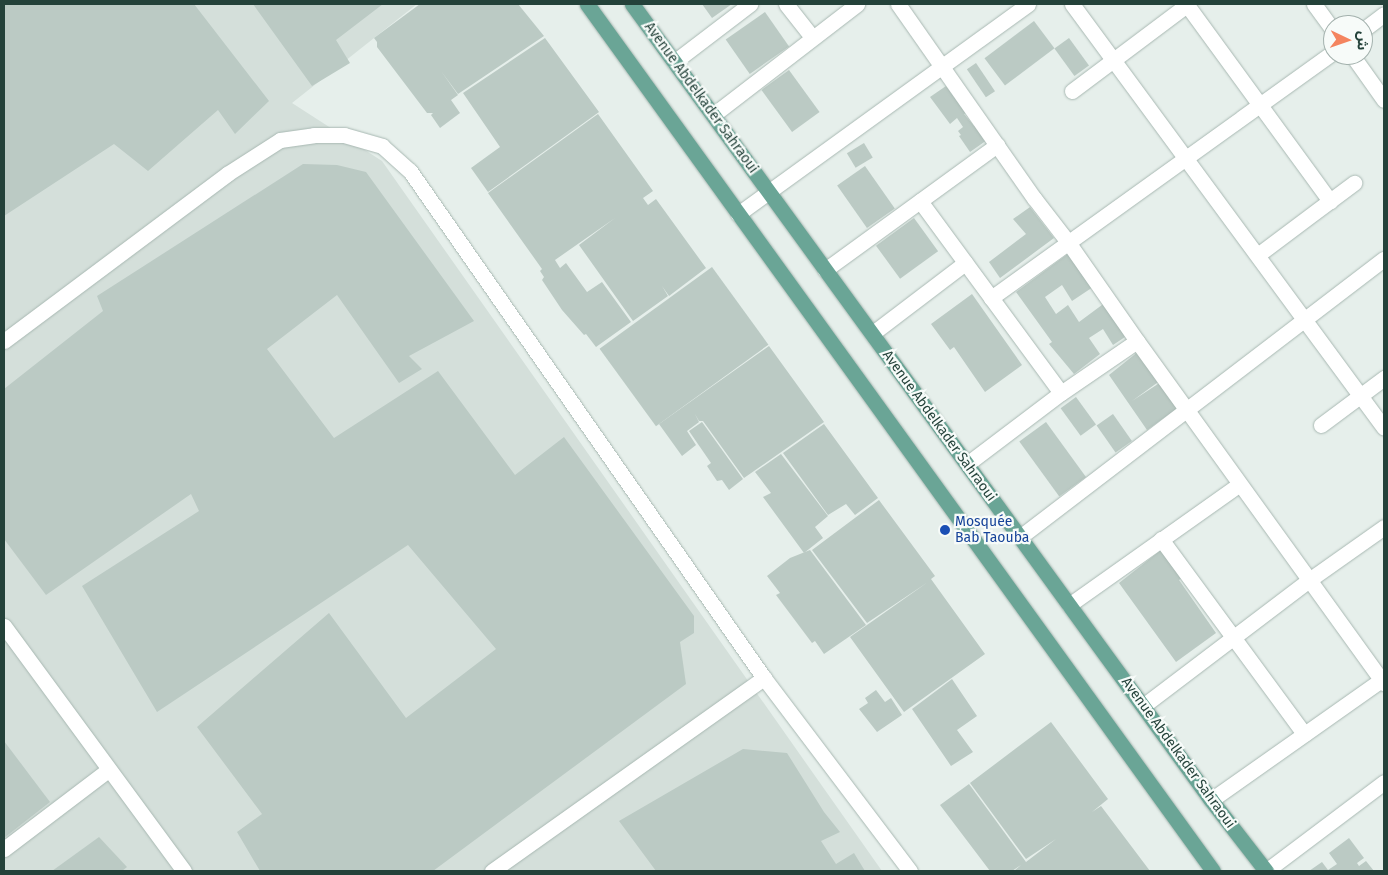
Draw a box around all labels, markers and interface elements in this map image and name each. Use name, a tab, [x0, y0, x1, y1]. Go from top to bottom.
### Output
north arrow	[1323, 15, 1373, 65]
street label: Avenue Abdelkader Sahraoui	[641, 19, 761, 177]
text: ش	[1353, 31, 1371, 51]
street label: Avenue Abdelkader Sahraoui	[879, 347, 999, 505]
place label: Mosquée Bab Taouba	[955, 514, 1029, 546]
marker: Mosquée Bab Taouba	[939, 524, 951, 536]
street label: Avenue Abdelkader Sahraoui	[1118, 674, 1238, 832]

